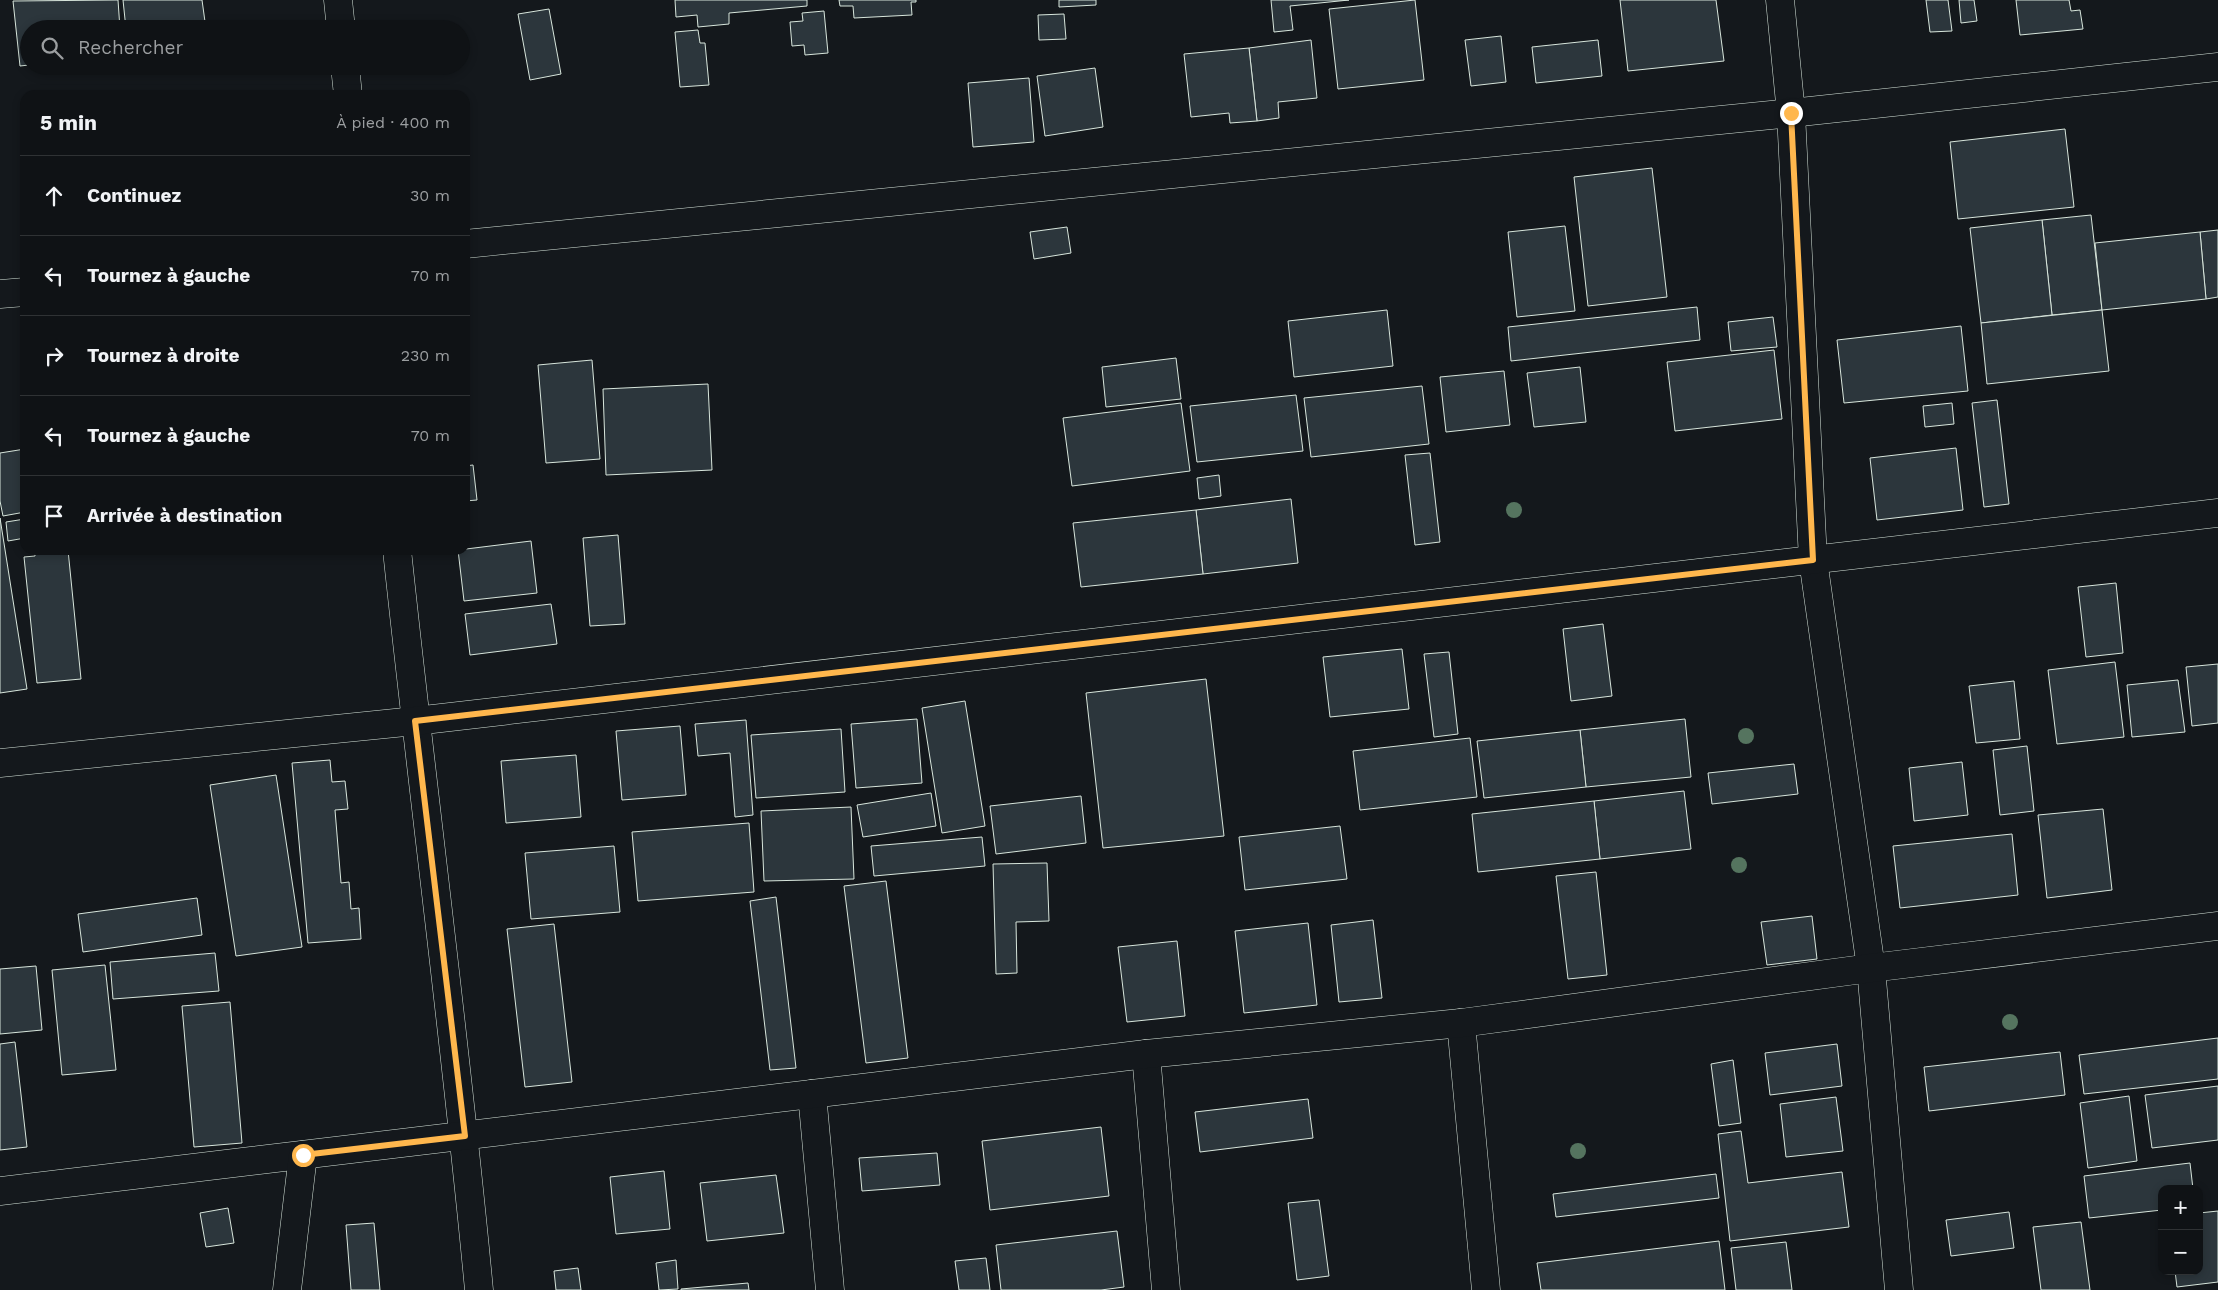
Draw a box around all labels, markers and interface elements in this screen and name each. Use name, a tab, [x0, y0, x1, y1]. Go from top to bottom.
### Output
search box	[20, 20, 470, 75]
icon: search	[38, 34, 66, 62]
text: Rechercher	[78, 36, 183, 59]
route end	[1780, 102, 1803, 125]
text: 5 min	[40, 110, 97, 135]
text: À pied · 400 m	[336, 113, 450, 132]
icon: ahead	[40, 182, 68, 210]
text: Continuez	[87, 184, 181, 207]
text: 30 m	[410, 186, 450, 205]
icon: left	[40, 262, 68, 290]
text: Tournez à gauche	[87, 264, 250, 287]
text: 70 m	[411, 266, 450, 285]
icon: right	[40, 342, 68, 370]
text: Tournez à droite	[87, 344, 239, 367]
text: 230 m	[401, 346, 450, 365]
icon: left	[40, 422, 68, 450]
text: Tournez à gauche	[87, 424, 250, 447]
text: 70 m	[411, 426, 450, 445]
icon: arrive	[40, 502, 68, 530]
text: Arrivée à destination	[87, 504, 282, 527]
route start	[292, 1144, 315, 1167]
map controls	[2158, 1185, 2203, 1275]
button: +	[2158, 1185, 2203, 1230]
button: −	[2158, 1230, 2203, 1275]

